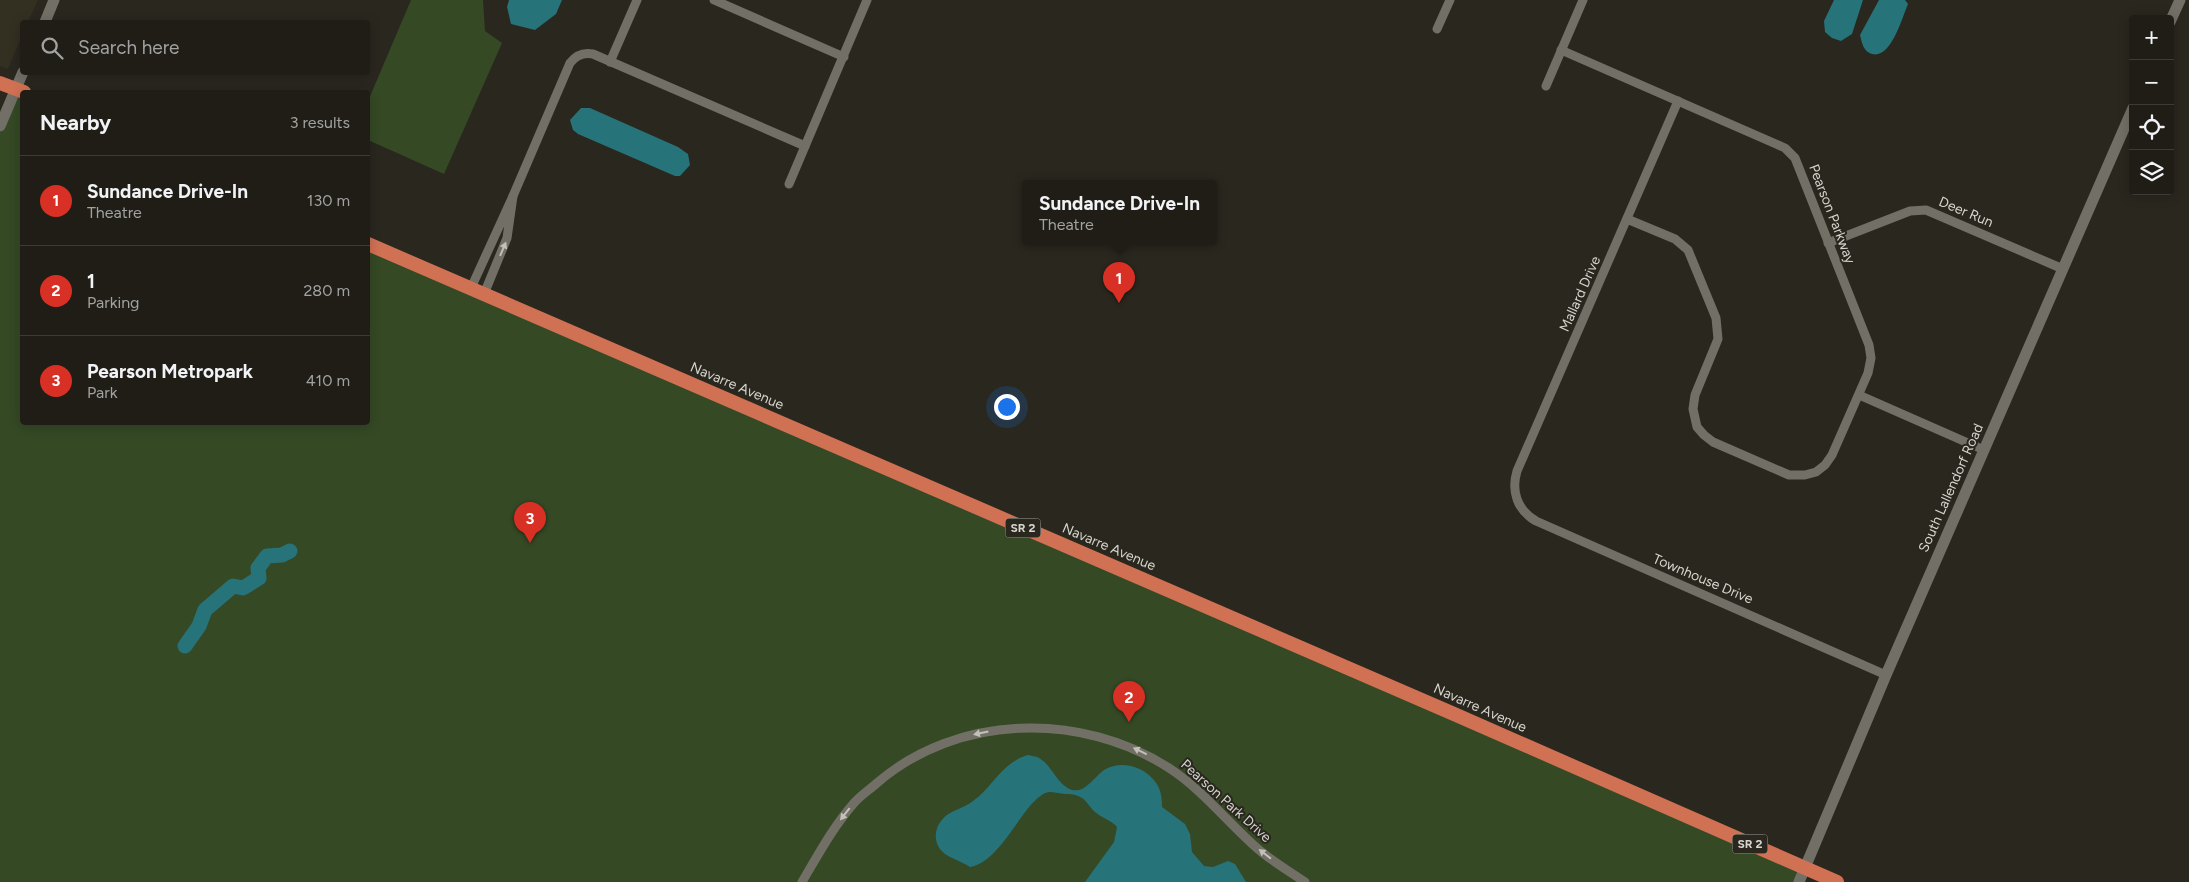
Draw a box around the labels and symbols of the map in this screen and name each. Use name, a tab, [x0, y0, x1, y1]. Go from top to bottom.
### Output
street label: Pearson Parkway	[1805, 162, 1859, 267]
street label: Deer Run	[1936, 193, 1996, 231]
one-way arrow	[499, 241, 507, 256]
street label: Mallard Drive	[1556, 253, 1604, 334]
pin: 1	[1103, 262, 1135, 303]
street label: Navarre Avenue	[688, 359, 787, 414]
your location	[994, 394, 1020, 420]
street label: South Lallendorf Road	[1915, 421, 1987, 555]
pin: 3	[514, 502, 546, 543]
road number: SR 2	[1006, 518, 1040, 538]
street label: Navarre Avenue	[1060, 520, 1159, 575]
street label: Townhouse Drive	[1650, 550, 1756, 608]
street label: Navarre Avenue	[1431, 680, 1529, 736]
pin: 2	[1113, 681, 1145, 722]
one-way arrow	[973, 729, 989, 737]
one-way arrow	[1133, 747, 1147, 755]
street label: Pearson Park Drive	[1177, 756, 1275, 846]
one-way arrow	[839, 808, 850, 821]
road number: SR 2	[1732, 834, 1768, 854]
one-way arrow	[1258, 849, 1272, 859]

